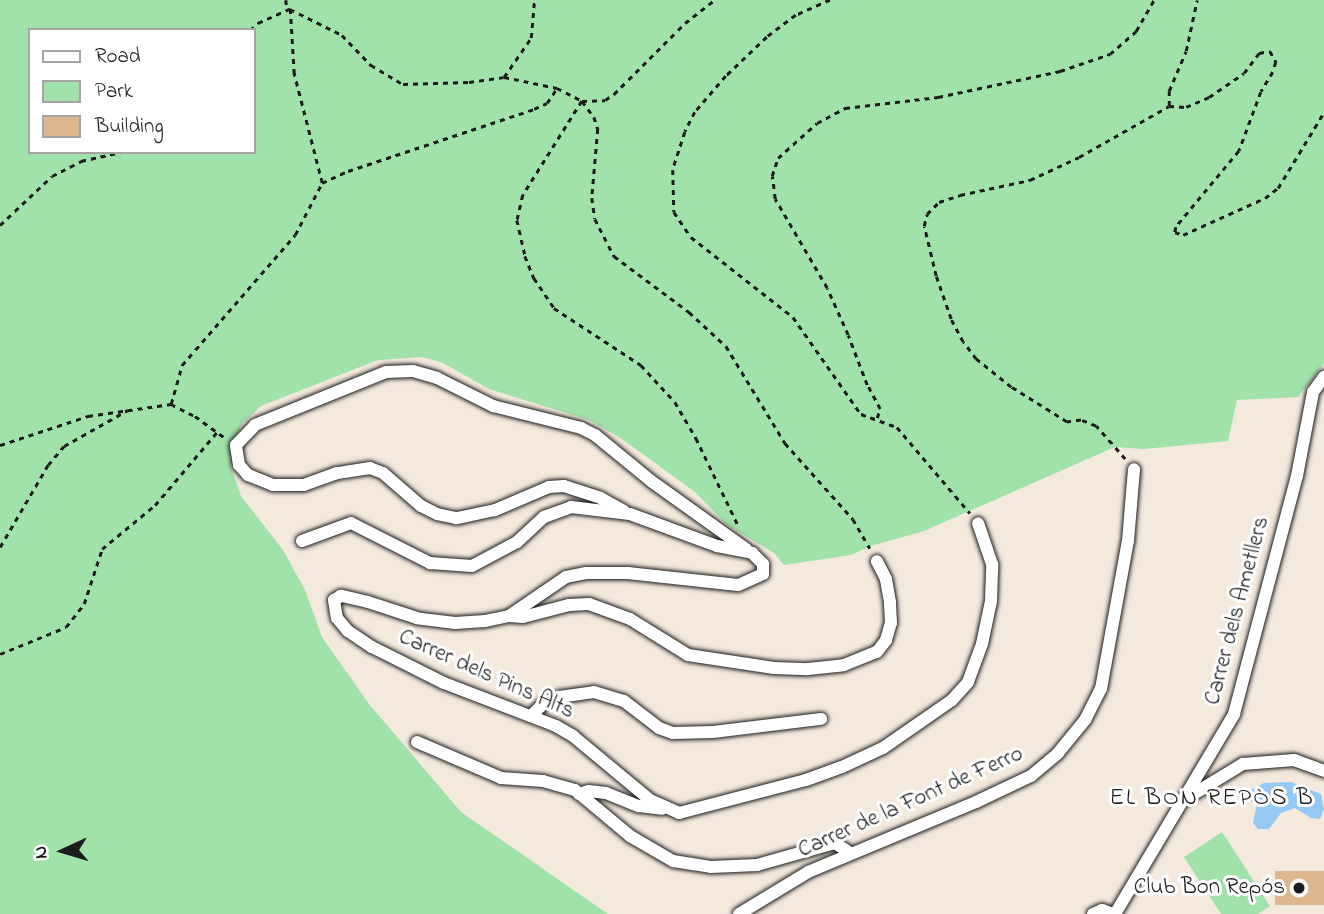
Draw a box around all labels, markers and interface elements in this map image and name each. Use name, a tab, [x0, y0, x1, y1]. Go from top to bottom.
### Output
legend	[28, 28, 256, 154]
text: Road	[95, 42, 141, 72]
text: Park	[95, 77, 133, 107]
text: Building	[95, 112, 164, 142]
street label: Carrer dels Ametllers	[1200, 514, 1276, 708]
street label: Carrer dels Pins Alts	[394, 624, 578, 726]
street label: Carrer de la Font de Ferro	[794, 741, 1028, 865]
district label: EL BON REPÒS B	[1111, 785, 1313, 813]
north arrow	[28, 816, 98, 886]
text: N	[28, 845, 55, 860]
place label: Club Bon Repós	[1134, 874, 1285, 902]
marker: Club Bon Repós	[1291, 880, 1307, 896]

